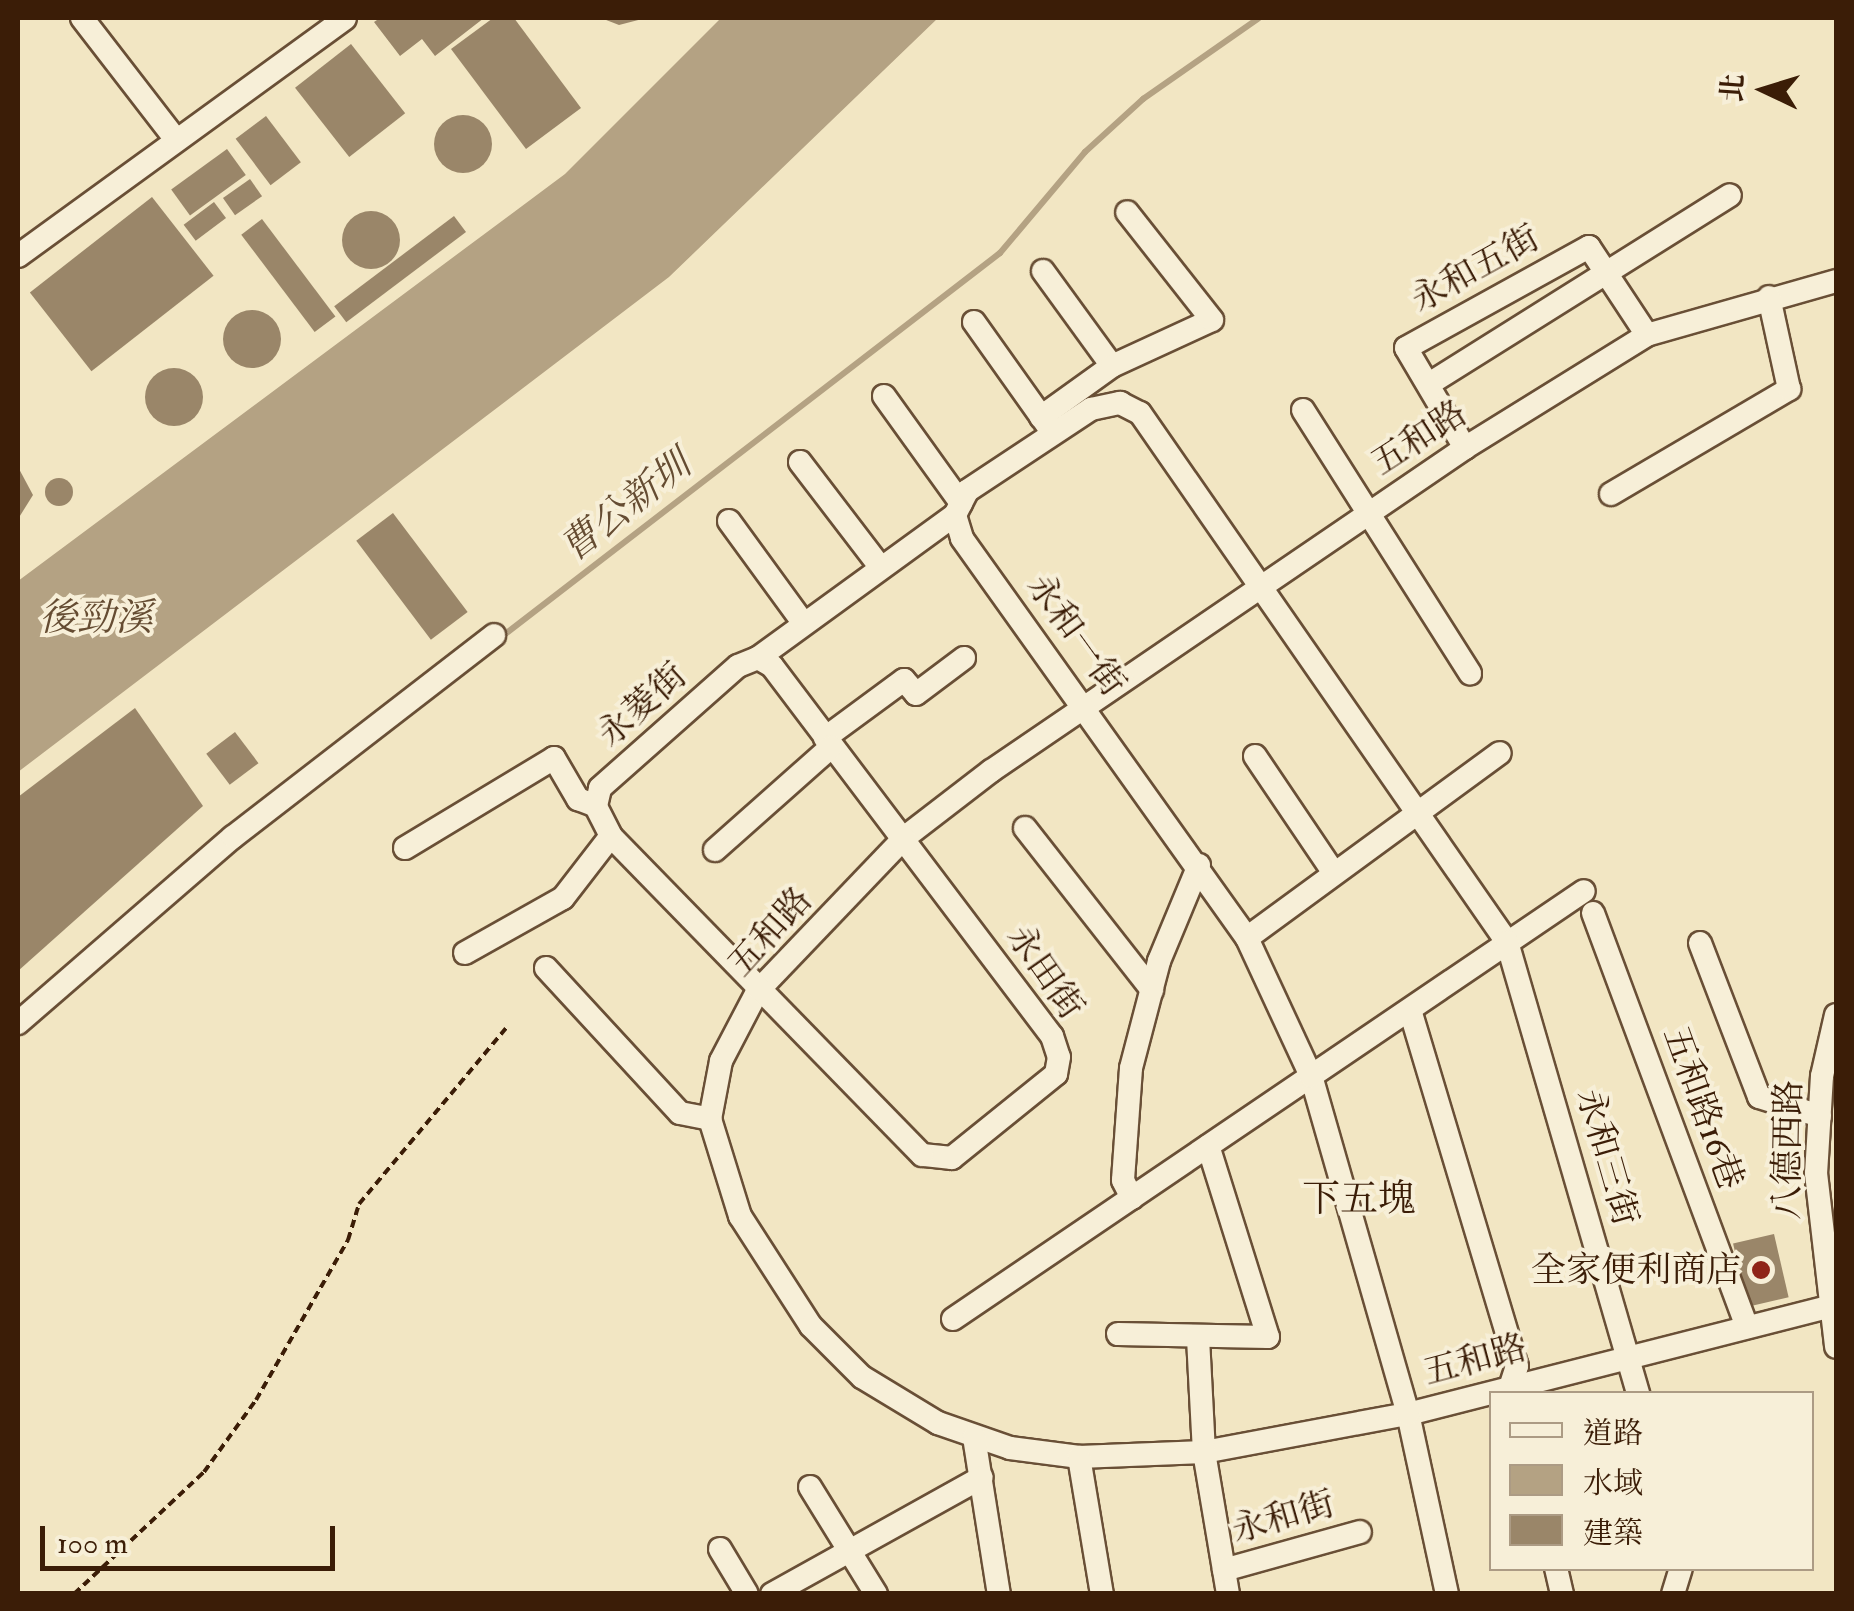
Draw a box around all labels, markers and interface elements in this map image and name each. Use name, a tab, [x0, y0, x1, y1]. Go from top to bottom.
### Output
north arrow	[1714, 40, 1814, 140]
text: 北	[1715, 73, 1752, 103]
street label: 永和五街	[1404, 217, 1546, 321]
street label: 五和路	[1364, 392, 1474, 484]
water label: 曹公新圳	[552, 442, 700, 572]
street label: 永和一街	[1018, 566, 1134, 704]
water label: 後勁溪	[39, 596, 153, 642]
street label: 永菱街	[589, 654, 695, 756]
street label: 五和路	[719, 879, 821, 985]
street label: 永田街	[998, 917, 1092, 1027]
street label: 五和路16巷	[1654, 1021, 1752, 1195]
street label: 八德西路	[1766, 1080, 1810, 1220]
street label: 永和三街	[1568, 1084, 1646, 1230]
district label: 下五塊	[1302, 1177, 1416, 1223]
place label: 全家便利商店	[1531, 1249, 1741, 1291]
marker: 全家便利商店	[1750, 1259, 1772, 1281]
street label: 五和路	[1419, 1326, 1531, 1394]
legend	[1489, 1391, 1814, 1571]
text: 道路	[1583, 1415, 1643, 1452]
text: 水域	[1583, 1465, 1643, 1502]
street label: 永和街	[1227, 1482, 1339, 1552]
scale bar	[45, 1506, 340, 1568]
text: 建築	[1583, 1515, 1643, 1552]
text: 100 m	[57, 1525, 128, 1562]

